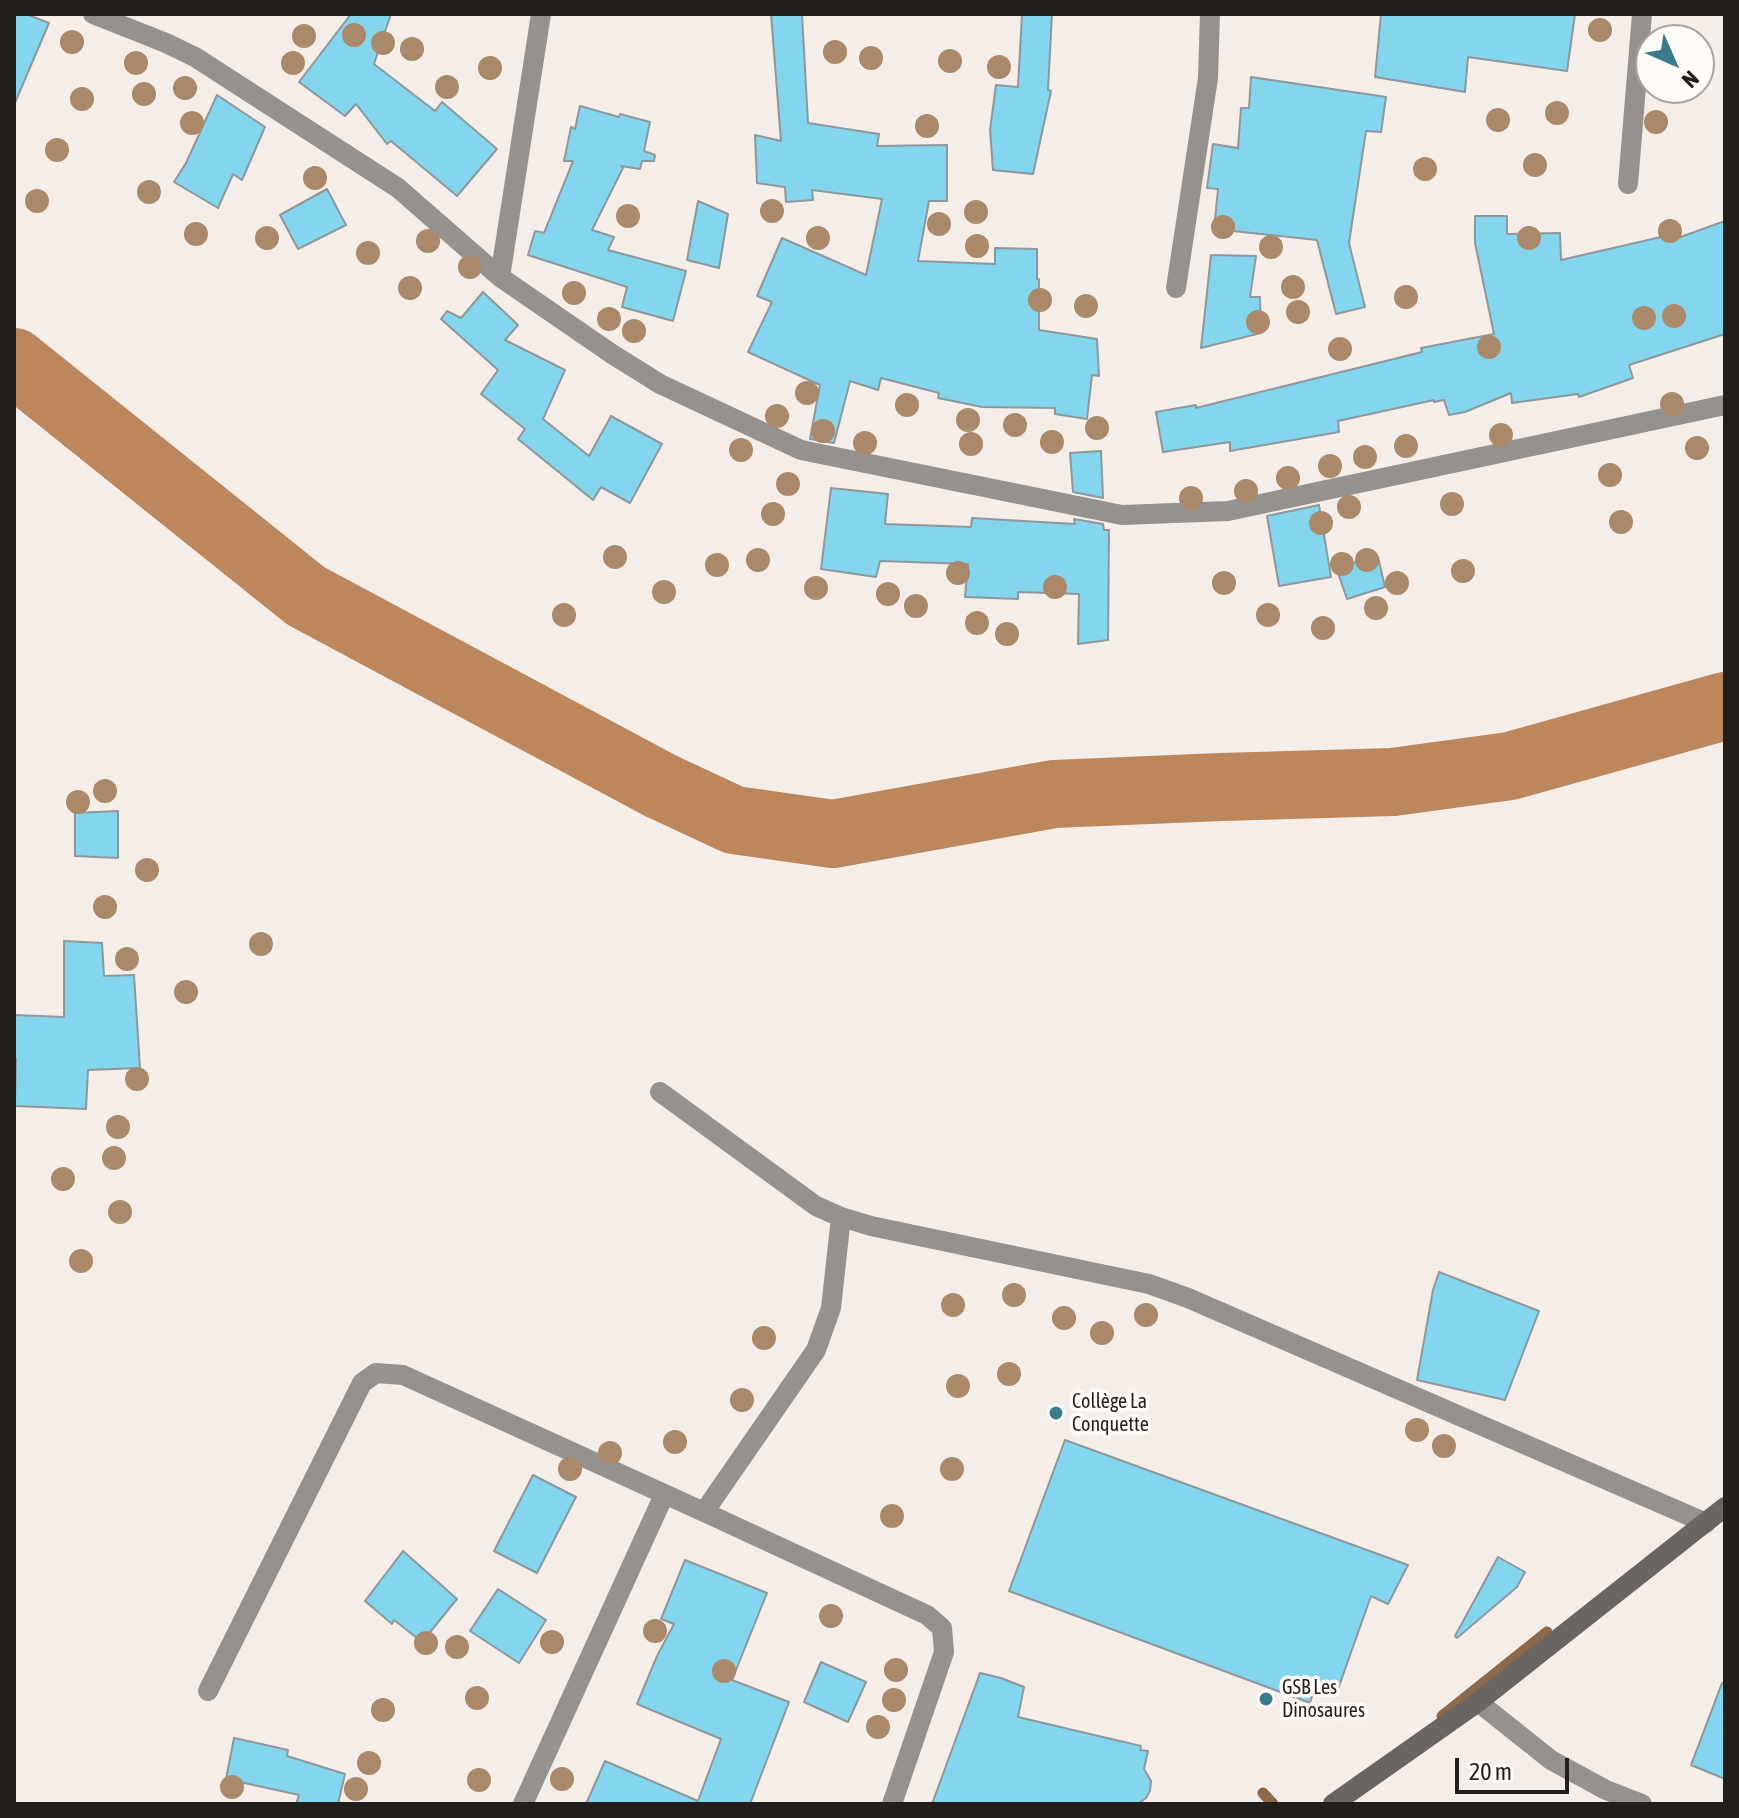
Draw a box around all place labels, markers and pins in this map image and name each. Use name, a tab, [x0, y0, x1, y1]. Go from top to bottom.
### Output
place label: Collège La Conquette	[1072, 1390, 1149, 1437]
marker: Collège La Conquette	[1047, 1404, 1065, 1422]
place label: GSB Les Dinosaures	[1282, 1676, 1365, 1723]
marker: GSB Les Dinosaures	[1257, 1690, 1275, 1708]

